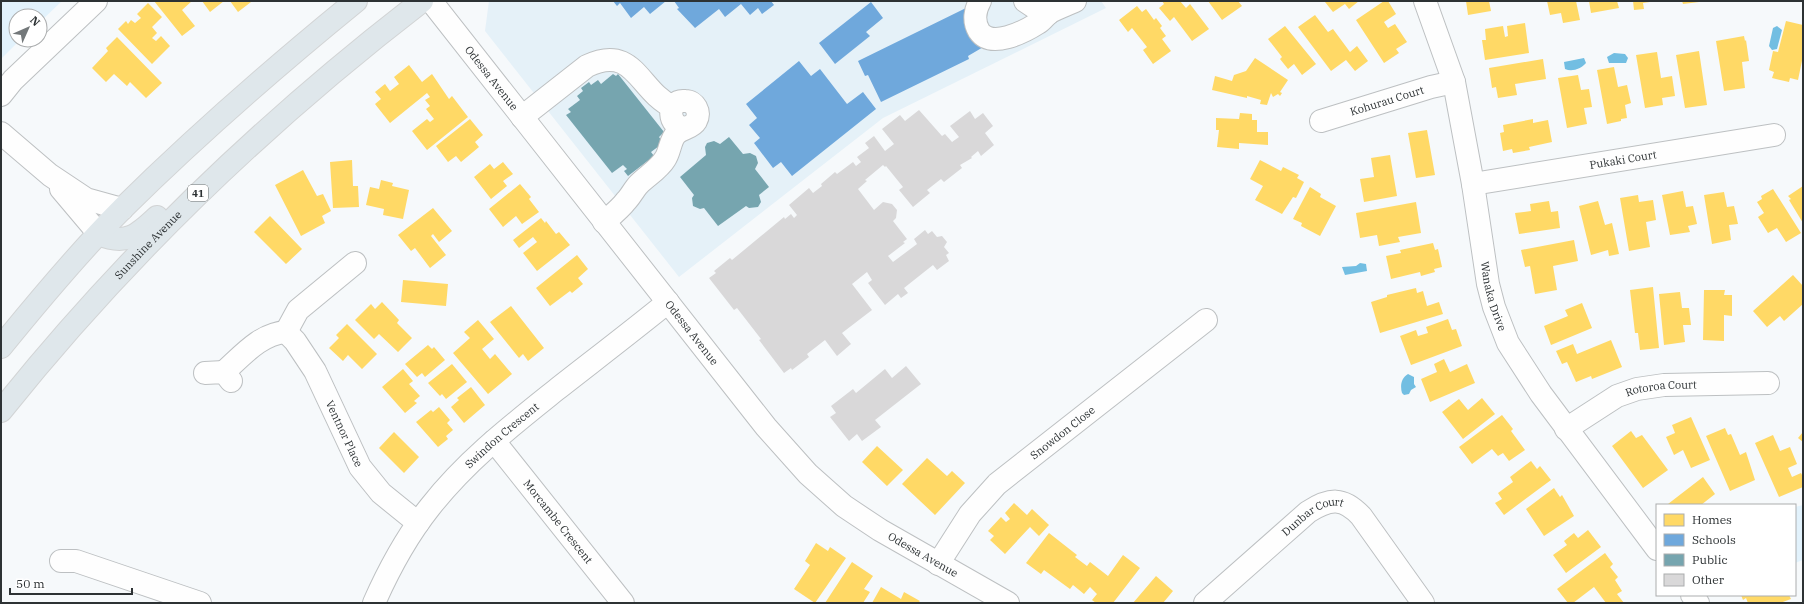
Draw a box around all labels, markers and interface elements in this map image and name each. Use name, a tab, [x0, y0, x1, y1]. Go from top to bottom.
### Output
north arrow	[8, 8, 48, 48]
text: N	[27, 13, 43, 29]
street label: Odessa Avenue	[462, 43, 521, 113]
street label: Kohurau Court	[1348, 83, 1426, 119]
street label: Pukaki Court	[1589, 147, 1658, 172]
road number: 41	[188, 185, 208, 201]
street label: Sunshine Avenue	[112, 207, 185, 282]
street label: Wanaka Drive	[1478, 260, 1510, 333]
street label: Odessa Avenue	[662, 298, 722, 368]
street label: Rotoroa Court	[1623, 377, 1697, 400]
street label: Ventnor Place	[323, 398, 366, 469]
street label: Swindon Crescent	[462, 399, 542, 471]
street label: Snowdon Close	[1027, 403, 1098, 462]
street label: Morcambe Crescent	[520, 477, 596, 567]
street label: Dunbar Court	[1279, 494, 1345, 539]
legend	[1656, 504, 1796, 596]
text: Homes	[1692, 512, 1732, 527]
street label: Odessa Avenue	[886, 529, 961, 580]
text: Schools	[1692, 532, 1736, 547]
text: Public	[1692, 552, 1728, 567]
scale bar	[10, 570, 132, 596]
text: Other	[1692, 572, 1725, 587]
text: 50 m	[16, 576, 45, 591]

